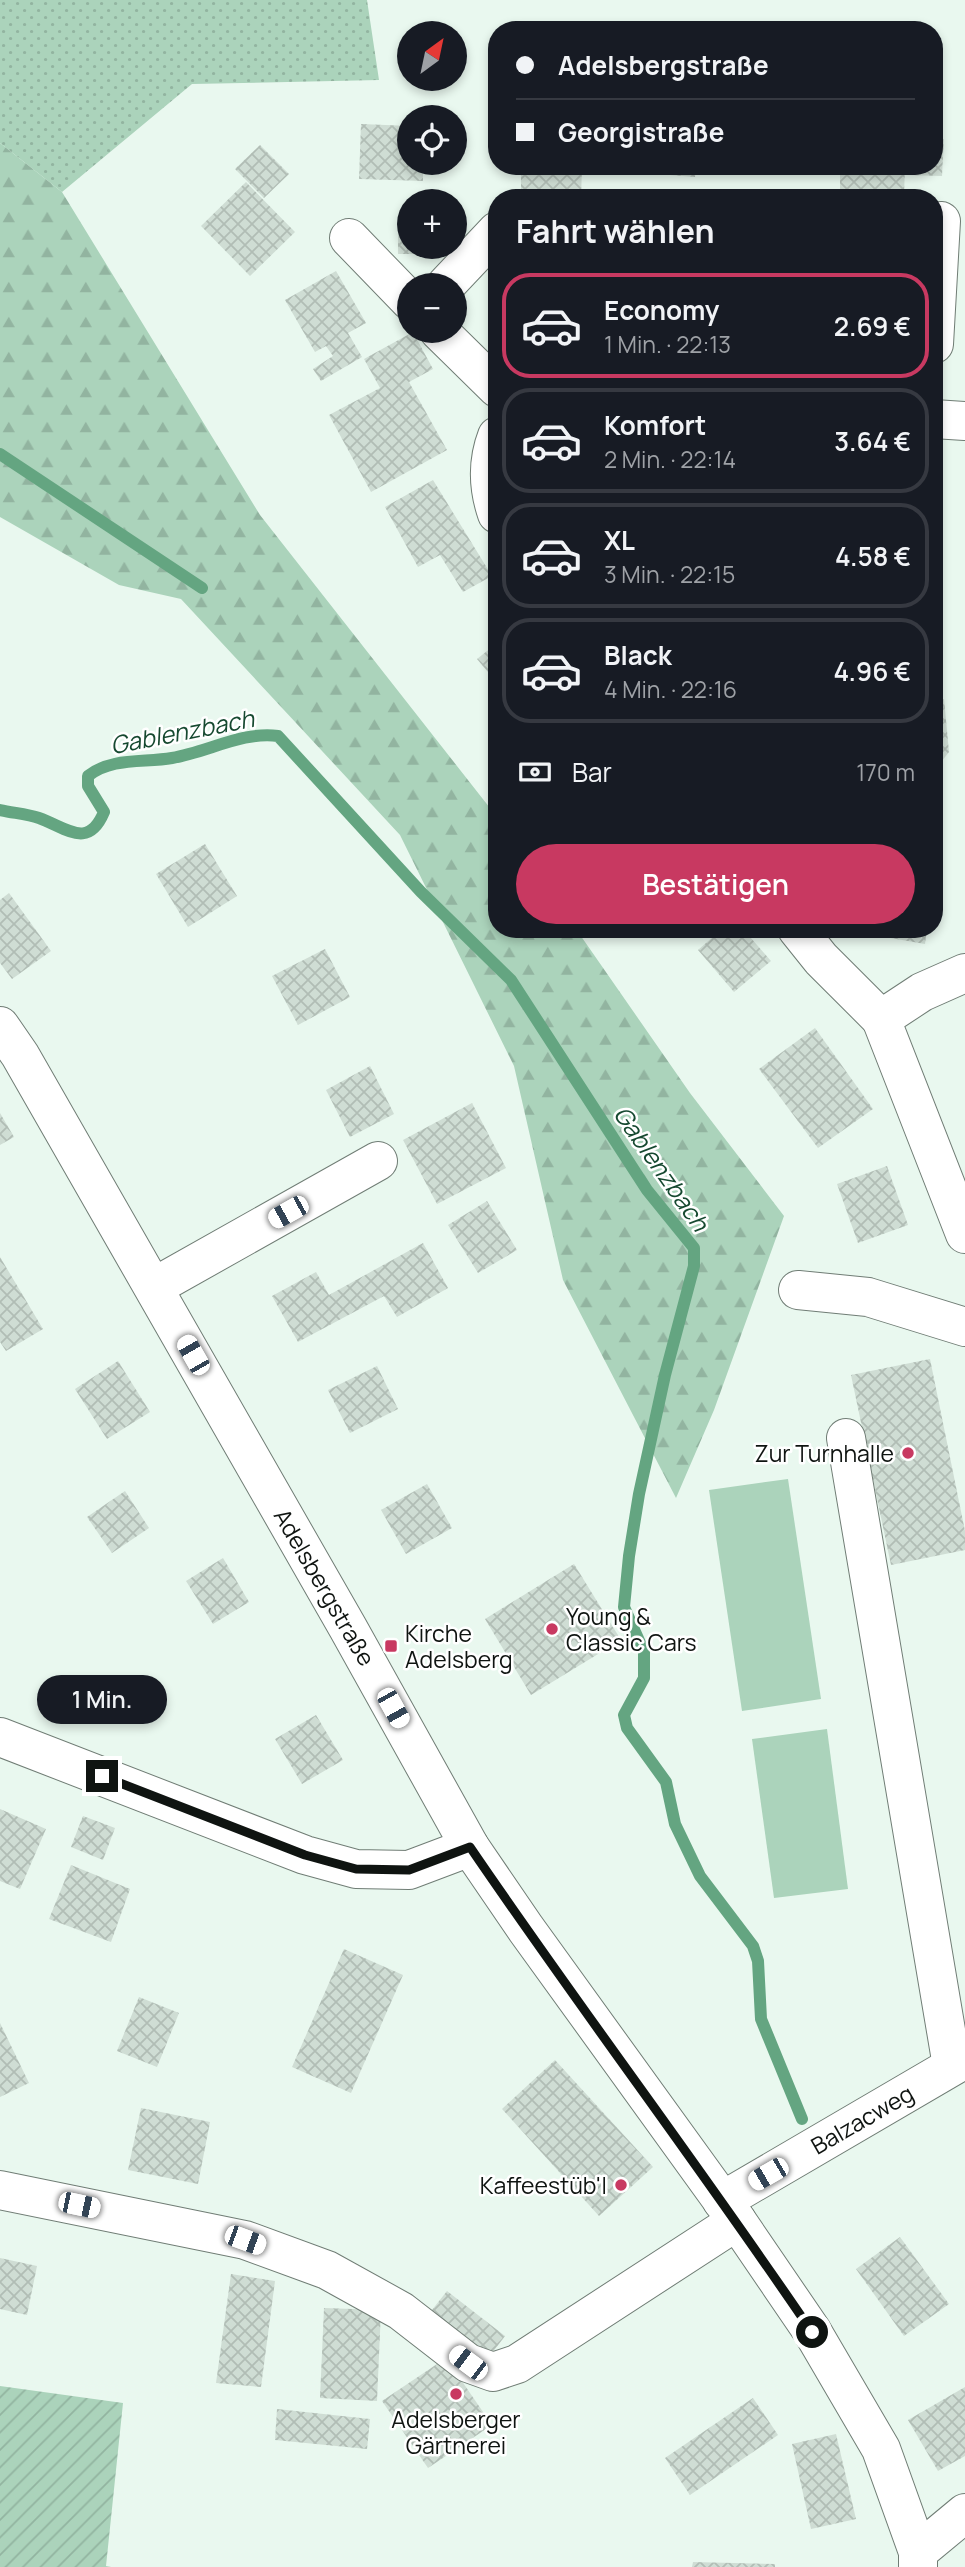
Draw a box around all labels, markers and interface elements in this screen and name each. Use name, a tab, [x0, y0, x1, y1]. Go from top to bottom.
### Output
north arrow	[397, 21, 467, 91]
map controls	[397, 21, 467, 343]
text: Adelsbergstraße	[558, 47, 769, 83]
button: locate	[397, 105, 467, 175]
text: Georgistraße	[558, 114, 724, 150]
button: +	[397, 189, 467, 259]
text: Fahrt wählen	[516, 209, 715, 253]
button: −	[397, 273, 467, 343]
text: Economy	[604, 292, 719, 328]
icon: car	[520, 294, 583, 357]
text: 2.69 €	[834, 308, 911, 344]
text: 1 Min. · 22:13	[604, 328, 731, 360]
text: Komfort	[604, 407, 706, 443]
icon: car	[520, 409, 583, 472]
text: 3.64 €	[834, 423, 911, 459]
text: 2 Min. · 22:14	[604, 443, 736, 475]
text: XL	[604, 522, 635, 558]
icon: car	[520, 524, 583, 587]
text: 4.58 €	[835, 538, 911, 574]
text: 3 Min. · 22:15	[604, 558, 735, 590]
text: Black	[604, 637, 672, 673]
icon: car	[520, 639, 583, 702]
text: 4.96 €	[833, 653, 911, 689]
text: 4 Min. · 22:16	[604, 673, 737, 705]
water label: Gablenzbach	[107, 701, 257, 761]
icon: cash	[516, 753, 554, 791]
text: Bar	[572, 754, 612, 790]
text: 170 m	[856, 756, 915, 788]
button: Bestätigen	[516, 844, 915, 924]
water label: Gablenzbach	[607, 1099, 718, 1238]
car	[265, 1193, 312, 1231]
car	[174, 1332, 213, 1378]
place label: Zur Turnhalle	[755, 1437, 894, 1469]
marker: Zur Turnhalle	[900, 1445, 916, 1461]
street label: Adelsbergstraße	[267, 1502, 383, 1672]
place label: Young & Classic Cars	[566, 1600, 697, 1658]
place label: Kirche Adelsberg	[405, 1617, 513, 1675]
marker: Young & Classic Cars	[544, 1621, 560, 1637]
marker: Kirche Adelsberg	[383, 1638, 399, 1654]
callout: 1 Min.	[37, 1674, 167, 1724]
text: 1 Min.	[72, 1683, 132, 1715]
car	[374, 1685, 413, 1731]
route end	[86, 1760, 118, 1792]
street label: Balzacweg	[805, 2077, 919, 2161]
car	[745, 2154, 792, 2194]
place label: Kaffeestüb'l	[480, 2169, 607, 2201]
marker: Kaffeestüb'l	[613, 2177, 629, 2193]
car	[57, 2190, 102, 2220]
car	[222, 2223, 269, 2257]
route start	[796, 2316, 828, 2348]
car	[445, 2342, 492, 2384]
marker: Adelsberger Gärtnerei	[448, 2386, 464, 2402]
place label: Adelsberger Gärtnerei	[391, 2403, 521, 2461]

